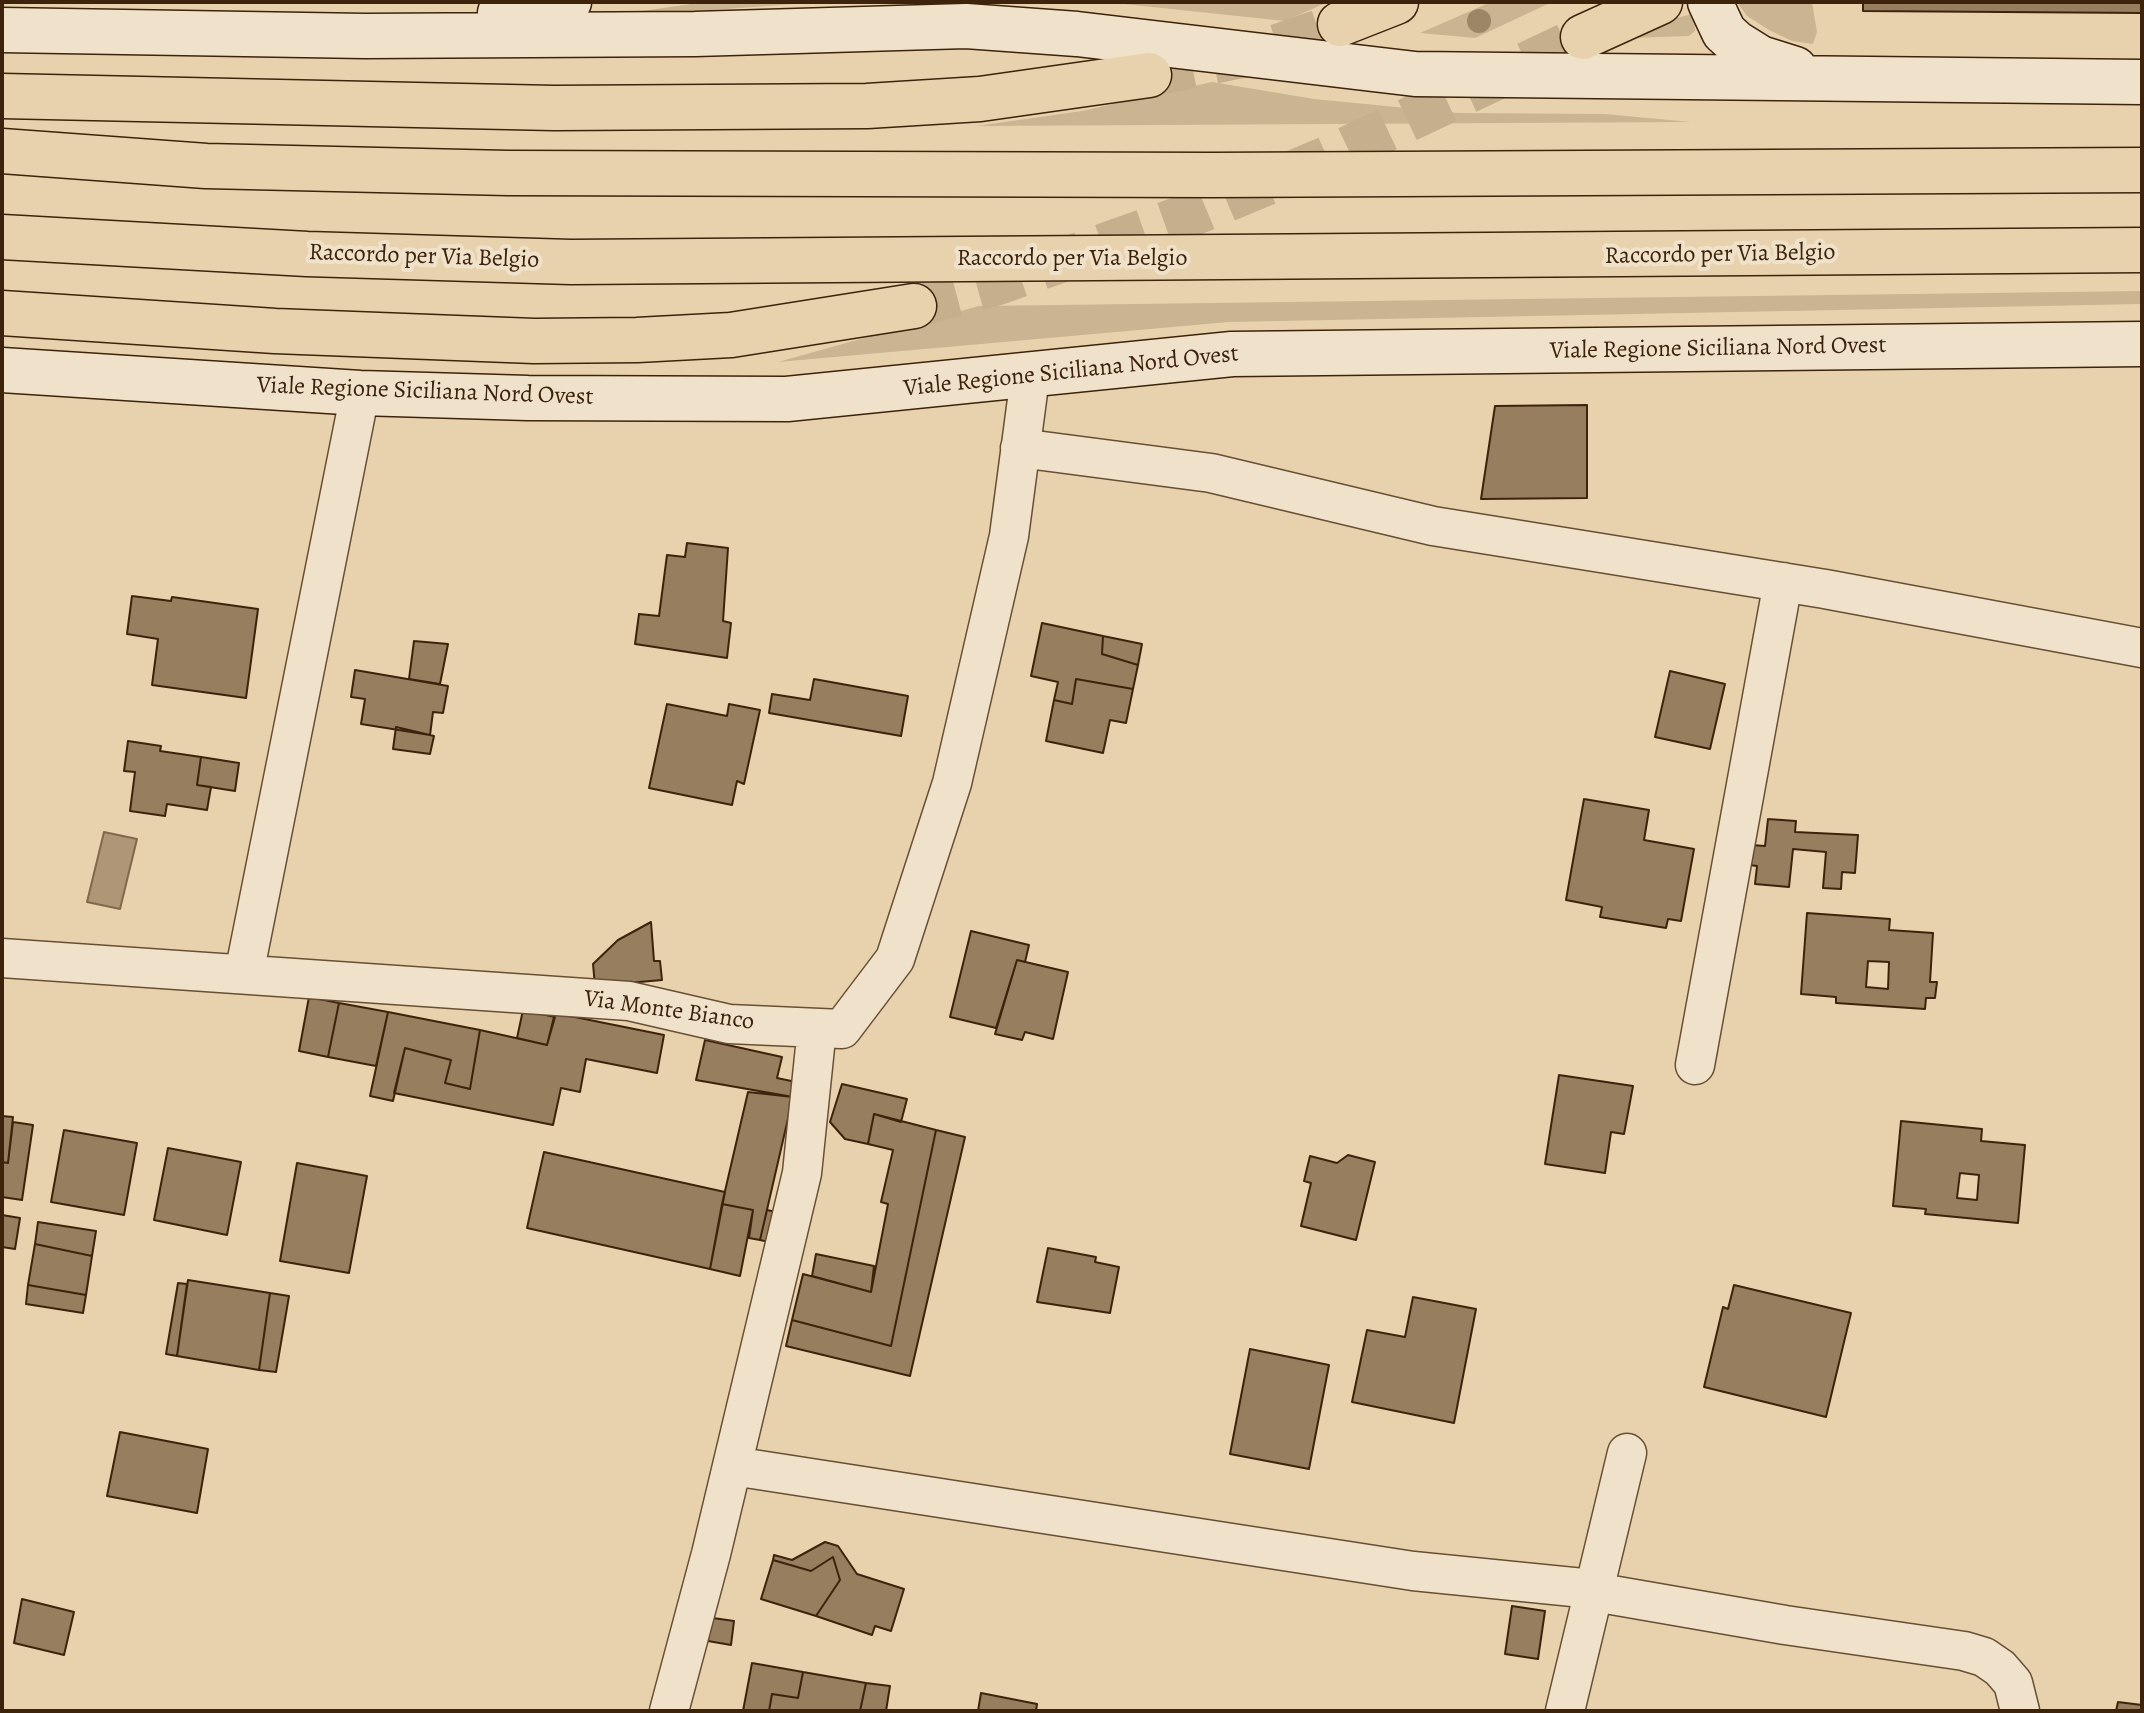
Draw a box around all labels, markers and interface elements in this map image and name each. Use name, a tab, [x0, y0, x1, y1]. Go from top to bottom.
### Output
street label: Raccordo per Via Belgio	[308, 239, 540, 275]
street label: Raccordo per Via Belgio	[1604, 239, 1836, 271]
street label: Raccordo per Via Belgio	[957, 245, 1187, 273]
street label: Viale Regione Siciliana Nord Ovest	[1549, 332, 1887, 366]
street label: Viale Regione Siciliana Nord Ovest	[902, 340, 1240, 404]
street label: Viale Regione Siciliana Nord Ovest	[256, 372, 594, 412]
street label: Via Monte Bianco	[582, 985, 756, 1037]

